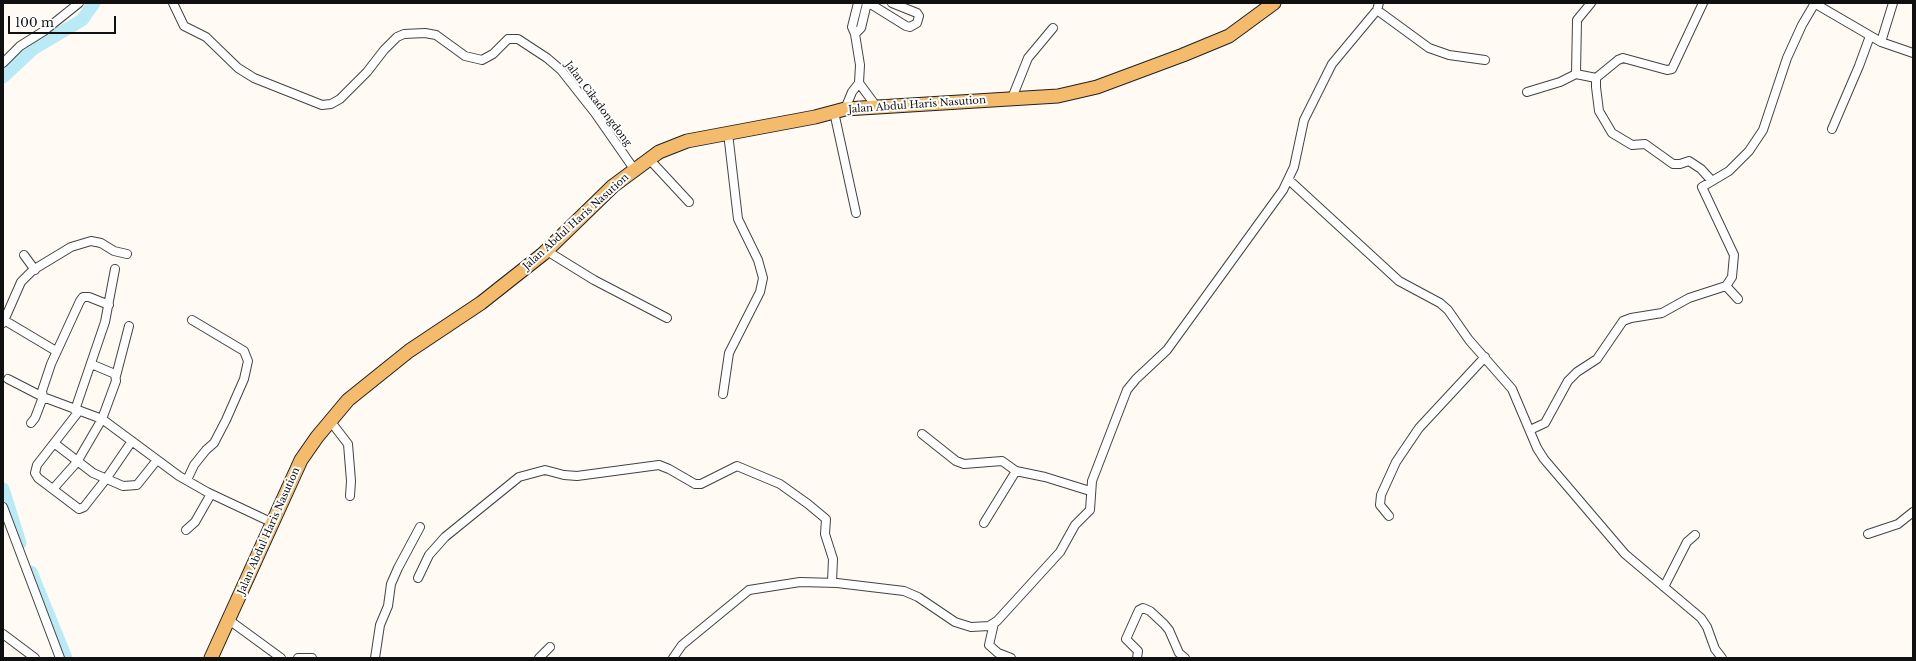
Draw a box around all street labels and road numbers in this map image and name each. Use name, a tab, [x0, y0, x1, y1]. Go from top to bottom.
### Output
street label: Jalan Cikadongdong	[562, 59, 634, 149]
street label: Jalan Abdul Haris Nasution	[848, 94, 986, 116]
street label: Jalan Abdul Haris Nasution	[521, 171, 631, 273]
street label: Jalan Abdul Haris Nasution	[235, 466, 303, 596]

